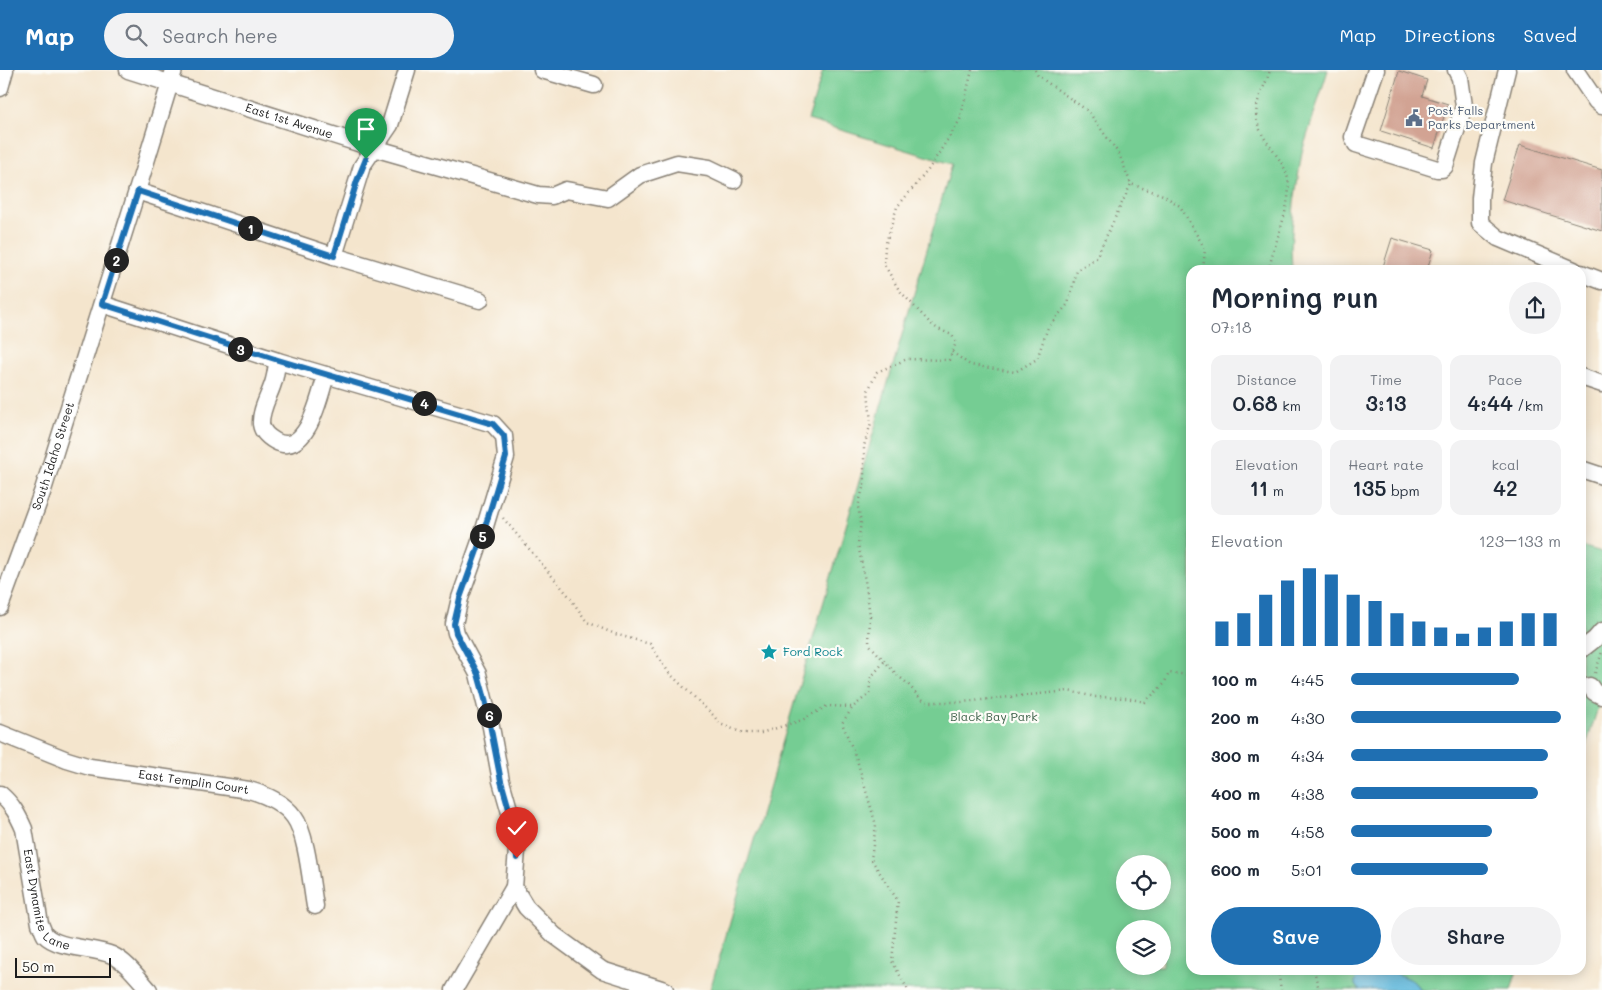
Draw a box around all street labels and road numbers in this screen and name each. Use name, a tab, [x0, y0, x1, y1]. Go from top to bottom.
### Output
street label: East 1st Avenue	[243, 99, 335, 142]
street label: South Idaho Street	[27, 400, 77, 512]
street label: East Templin Court	[138, 765, 250, 797]
street label: East Dynamite Lane	[20, 848, 72, 953]

